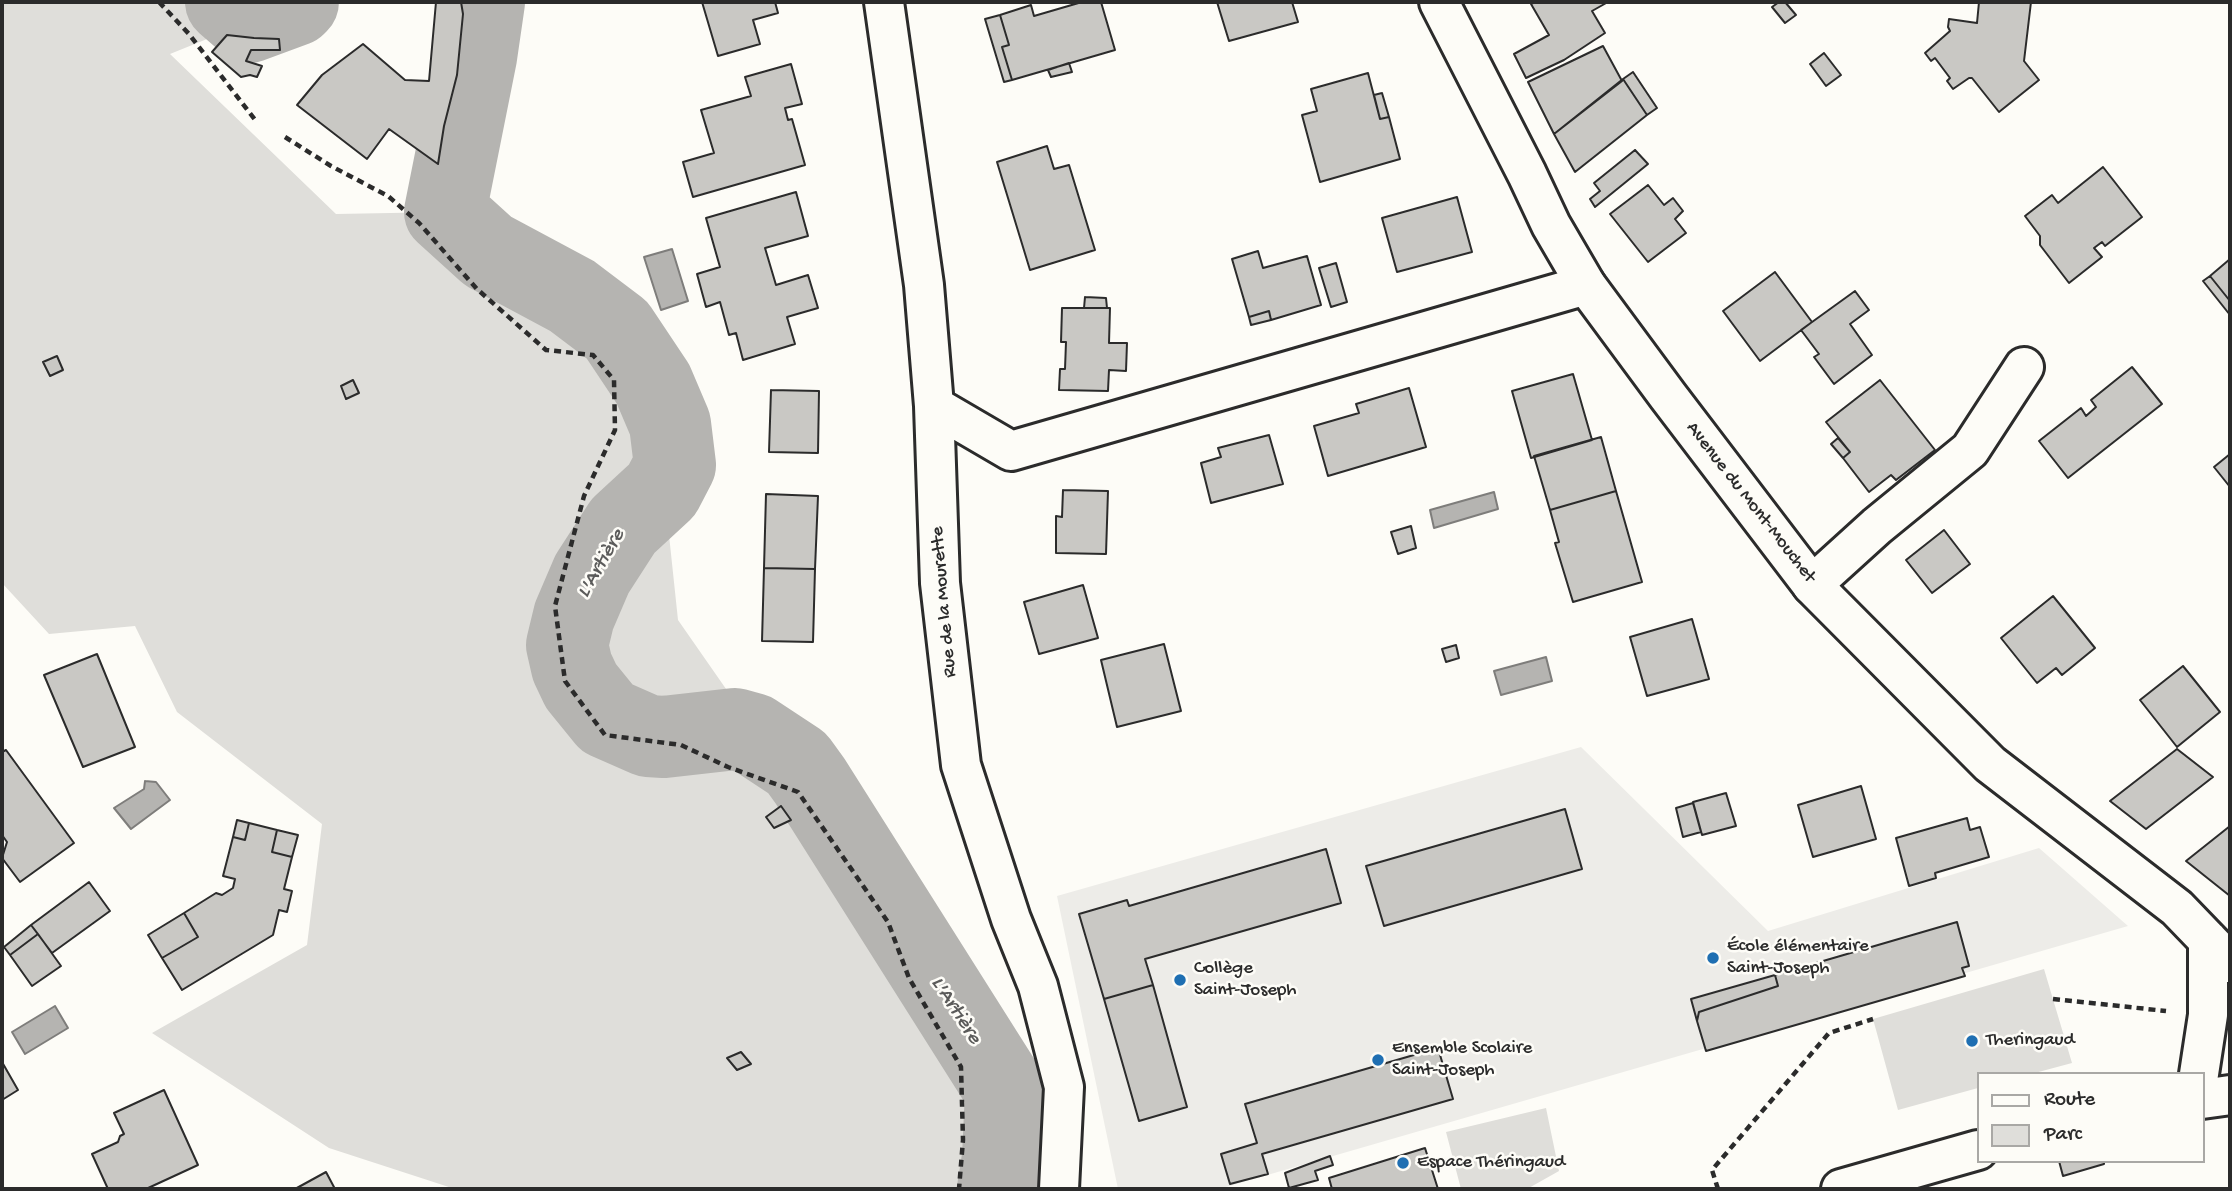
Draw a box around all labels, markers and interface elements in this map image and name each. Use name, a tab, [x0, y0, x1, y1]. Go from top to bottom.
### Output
street label: Avenue du Mont-Mouchet	[1680, 418, 1820, 588]
water label: L'Artière	[572, 525, 632, 603]
street label: Rue de la Mourette	[927, 525, 963, 679]
place label: École élémentaire Saint-Joseph	[1727, 936, 1869, 980]
marker: École élémentaire Saint-Joseph	[1705, 950, 1721, 966]
place label: Collège Saint-Joseph	[1194, 958, 1297, 1002]
marker: Collège Saint-Joseph	[1172, 972, 1188, 988]
water label: L'Artière	[924, 973, 986, 1049]
place label: Theringaud	[1986, 1030, 2075, 1052]
marker: Theringaud	[1964, 1033, 1980, 1049]
place label: Ensemble Scolaire Saint-Joseph	[1392, 1038, 1532, 1082]
marker: Ensemble Scolaire Saint-Joseph	[1370, 1052, 1386, 1068]
legend	[1976, 1072, 2204, 1163]
text: Route	[2044, 1088, 2095, 1113]
text: Parc	[2044, 1123, 2082, 1148]
place label: Espace Théringaud	[1417, 1152, 1565, 1174]
marker: Espace Théringaud	[1395, 1155, 1411, 1171]

